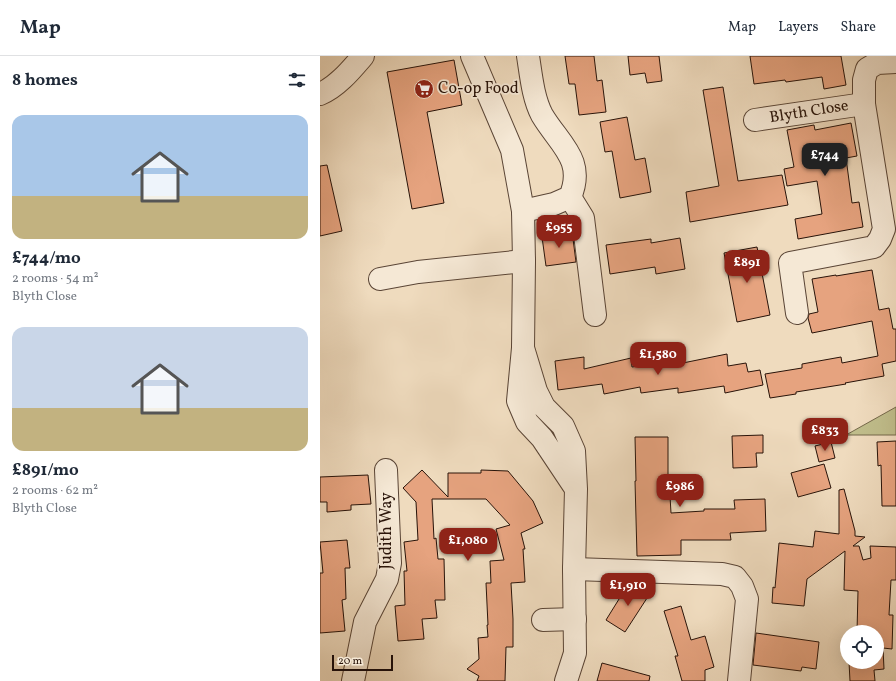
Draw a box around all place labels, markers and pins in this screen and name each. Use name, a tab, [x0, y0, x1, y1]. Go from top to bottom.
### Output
supermarket icon: Co-op Food	[413, 78, 435, 100]
place label: Co-op Food	[438, 78, 519, 100]
pin: £744	[801, 143, 849, 177]
pin: £955	[535, 215, 583, 249]
pin: £891	[723, 250, 771, 284]
pin: £1,580	[625, 342, 691, 376]
pin: £833	[801, 418, 849, 452]
pin: £986	[656, 474, 704, 508]
pin: £1,080	[435, 528, 501, 562]
pin: £1,910	[595, 573, 661, 607]

